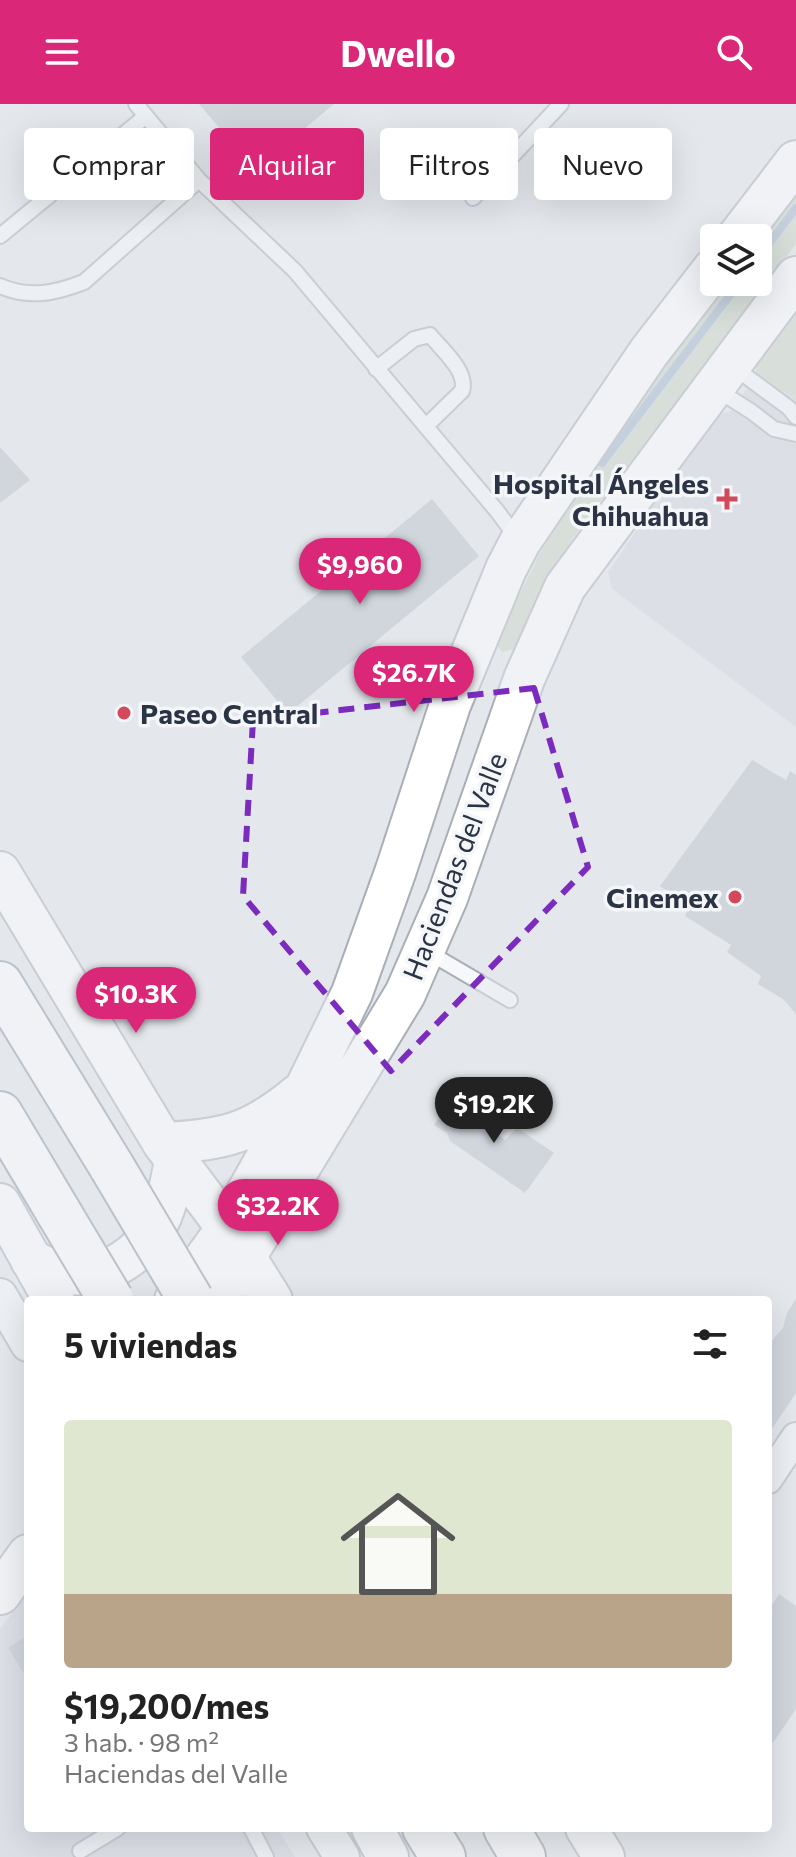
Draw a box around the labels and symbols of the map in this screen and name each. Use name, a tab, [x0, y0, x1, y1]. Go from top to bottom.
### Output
place label: Hospital Ángeles Chihuahua	[493, 466, 709, 532]
marker: Hospital Ángeles Chihuahua	[716, 488, 738, 510]
pin: $9,960	[295, 538, 425, 606]
pin: $26.7K	[349, 646, 479, 714]
place label: Paseo Central	[140, 696, 318, 730]
marker: Paseo Central	[115, 704, 133, 722]
street label: Haciendas del Valle	[395, 747, 513, 985]
place label: Cinemex	[606, 880, 719, 914]
marker: Cinemex	[726, 888, 744, 906]
pin: $10.3K	[71, 967, 201, 1035]
pin: $19.2K	[429, 1077, 559, 1145]
pin: $32.2K	[213, 1179, 343, 1247]

